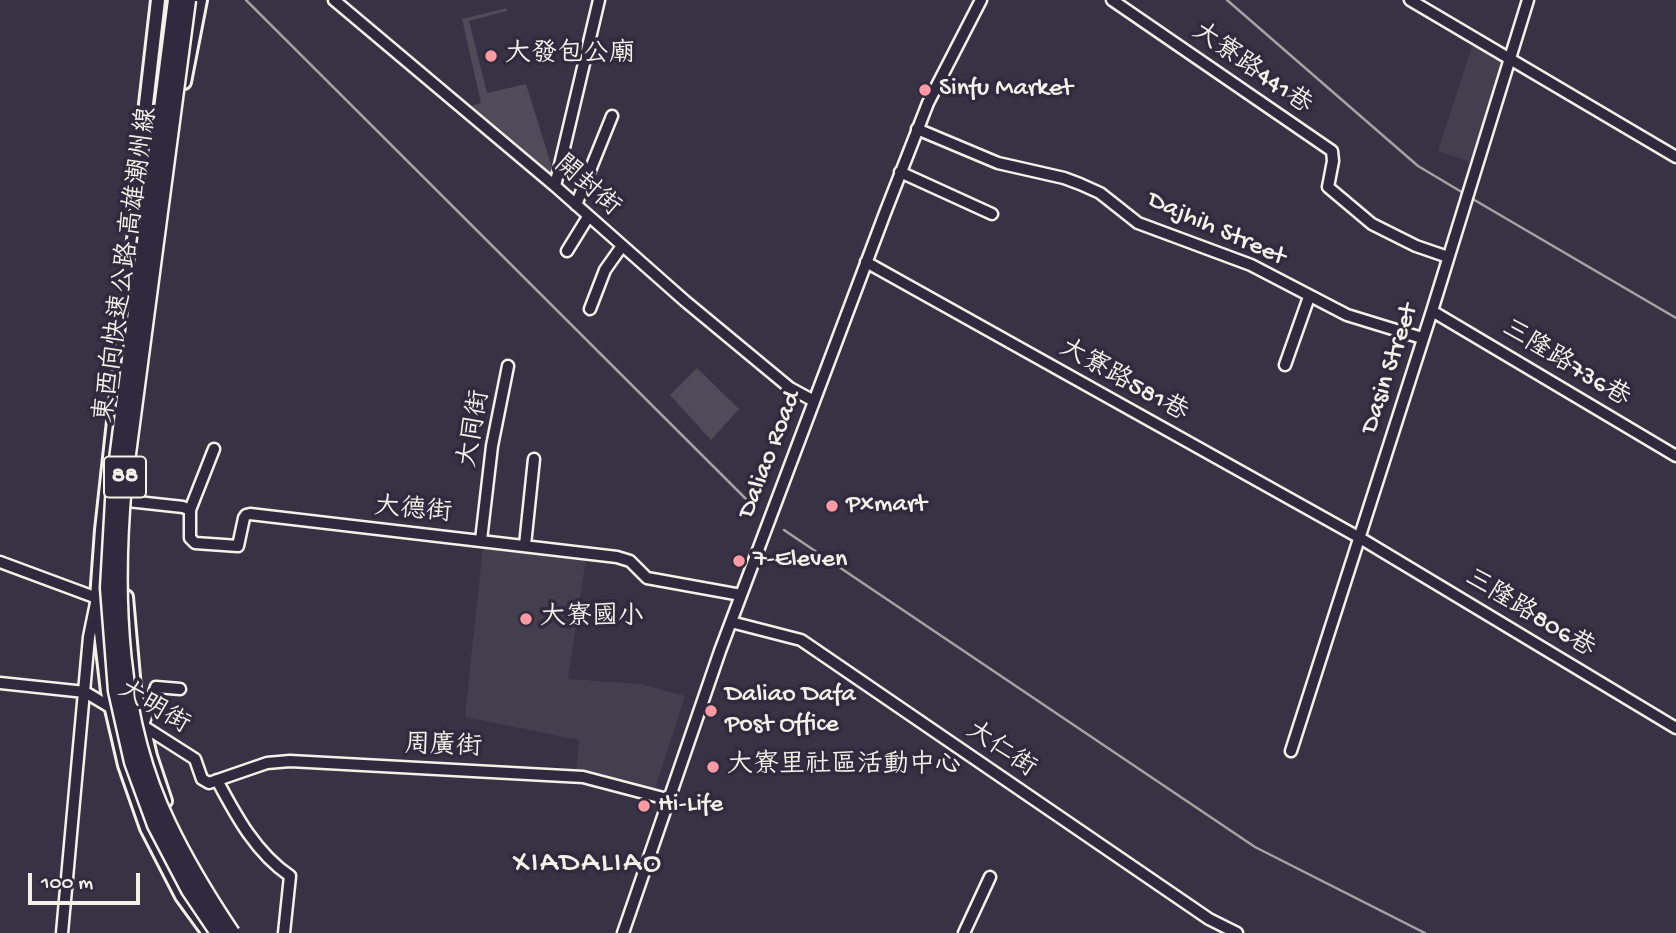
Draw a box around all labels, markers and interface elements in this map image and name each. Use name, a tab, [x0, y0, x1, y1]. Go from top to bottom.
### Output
street label: 大寮路441巷	[1185, 17, 1317, 123]
place label: 大發包公廟	[505, 40, 635, 72]
marker: 大發包公廟	[483, 48, 499, 64]
place label: Sinfu Market	[939, 74, 1073, 106]
marker: Sinfu Market	[917, 82, 933, 98]
street label: 東西向快速公路 高雄潮州線	[90, 105, 166, 425]
street label: 開封街	[546, 150, 626, 224]
street label: Dajhih Street	[1142, 186, 1290, 274]
street label: Dasin Street	[1355, 300, 1427, 438]
street label: 三隆路736巷	[1495, 314, 1635, 416]
street label: 大寮路581巷	[1053, 334, 1193, 430]
street label: Daliao Road	[732, 387, 810, 523]
street label: 大同街	[454, 388, 498, 470]
road number: 88	[104, 456, 146, 498]
place label: Pxmart	[846, 490, 927, 522]
street label: 大德街	[373, 493, 453, 531]
marker: Pxmart	[824, 498, 840, 514]
place label: 7-Eleven	[753, 545, 847, 577]
marker: 7-Eleven	[731, 553, 747, 569]
street label: 三隆路806巷	[1458, 564, 1600, 666]
place label: 大寮國小	[540, 603, 644, 635]
marker: 大寮國小	[518, 611, 534, 627]
street label: 大明街	[112, 676, 194, 742]
place label: Daliao Dafa Post Office	[725, 680, 856, 742]
marker: Daliao Dafa Post Office	[703, 703, 719, 719]
street label: 大仁街	[959, 716, 1041, 786]
street label: 周廣街	[403, 731, 483, 765]
place label: 大寮里社區活動中心	[727, 751, 961, 783]
marker: 大寮里社區活動中心	[705, 759, 721, 775]
place label: Hi-Life	[658, 790, 723, 822]
marker: Hi-Life	[636, 798, 652, 814]
district label: XIADALIAO	[514, 847, 662, 883]
scale bar	[32, 860, 144, 904]
text: 100 m	[41, 872, 93, 897]

